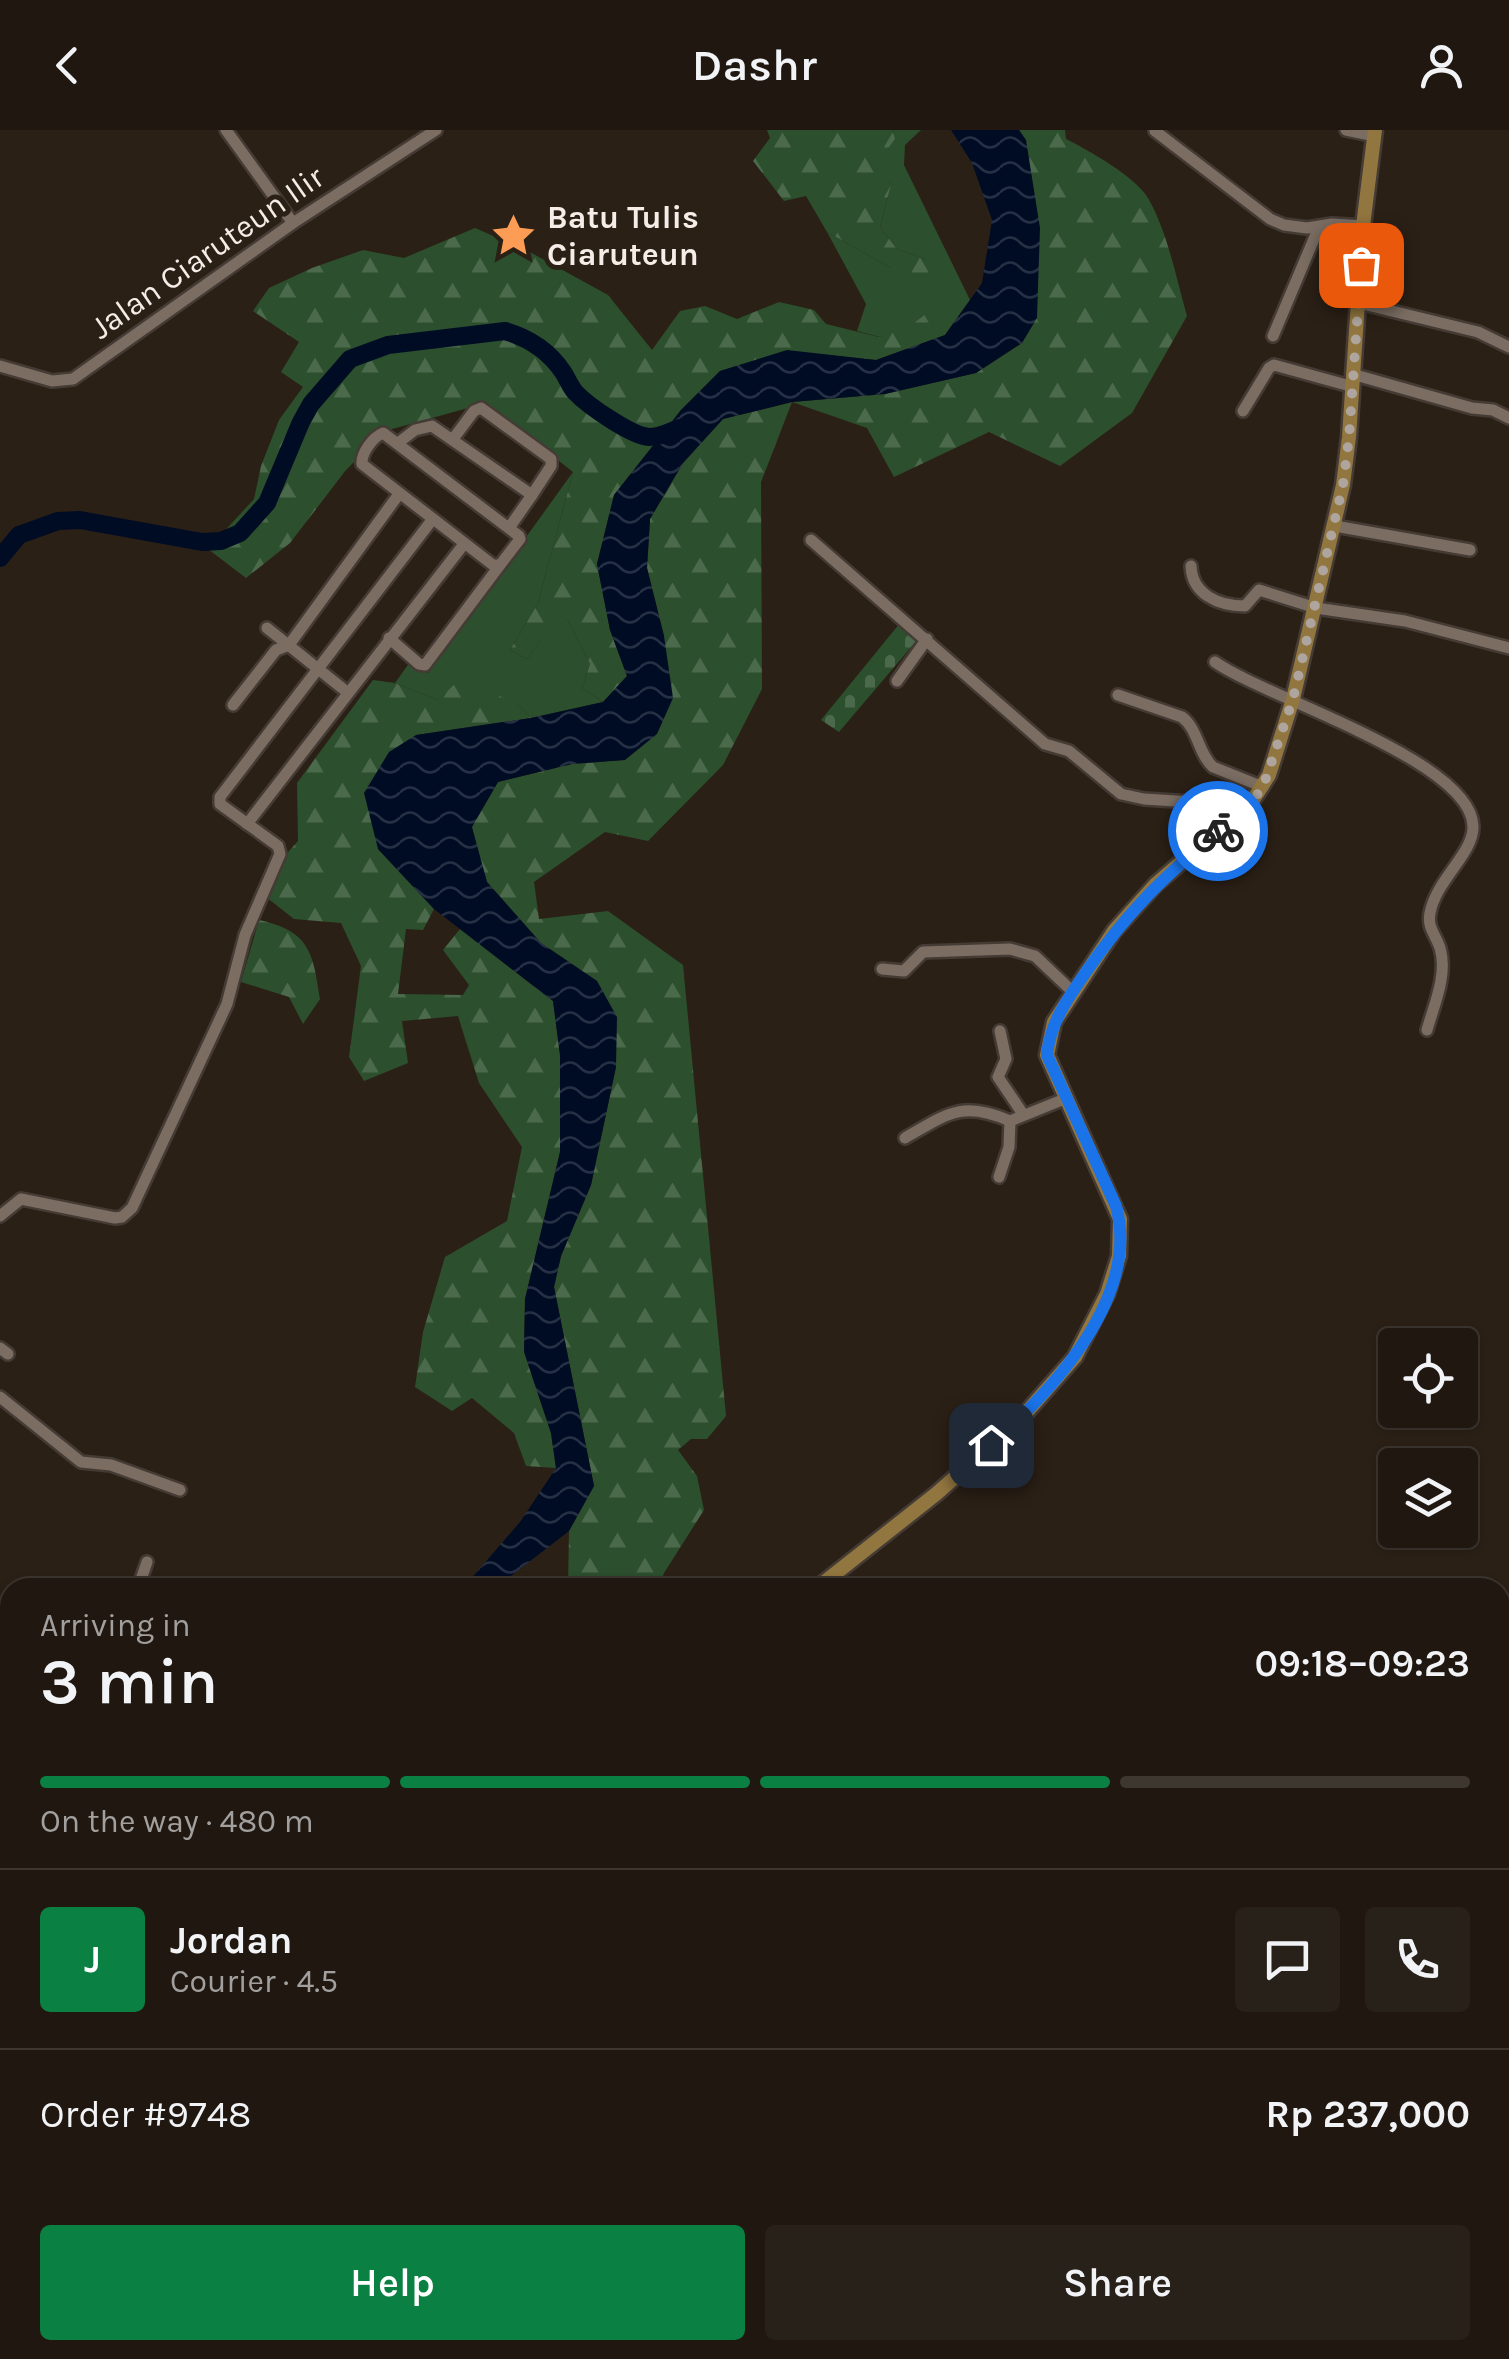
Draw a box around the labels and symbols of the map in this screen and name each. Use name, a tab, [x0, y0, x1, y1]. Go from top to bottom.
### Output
street label: Jalan Ciaruteun Ilir	[84, 158, 331, 347]
place label: Batu Tulis Ciaruteun	[547, 199, 699, 273]
place icon: Batu Tulis Ciaruteun	[490, 211, 538, 259]
pin	[1319, 223, 1404, 308]
courier	[1168, 781, 1268, 881]
pin	[949, 1403, 1034, 1488]

